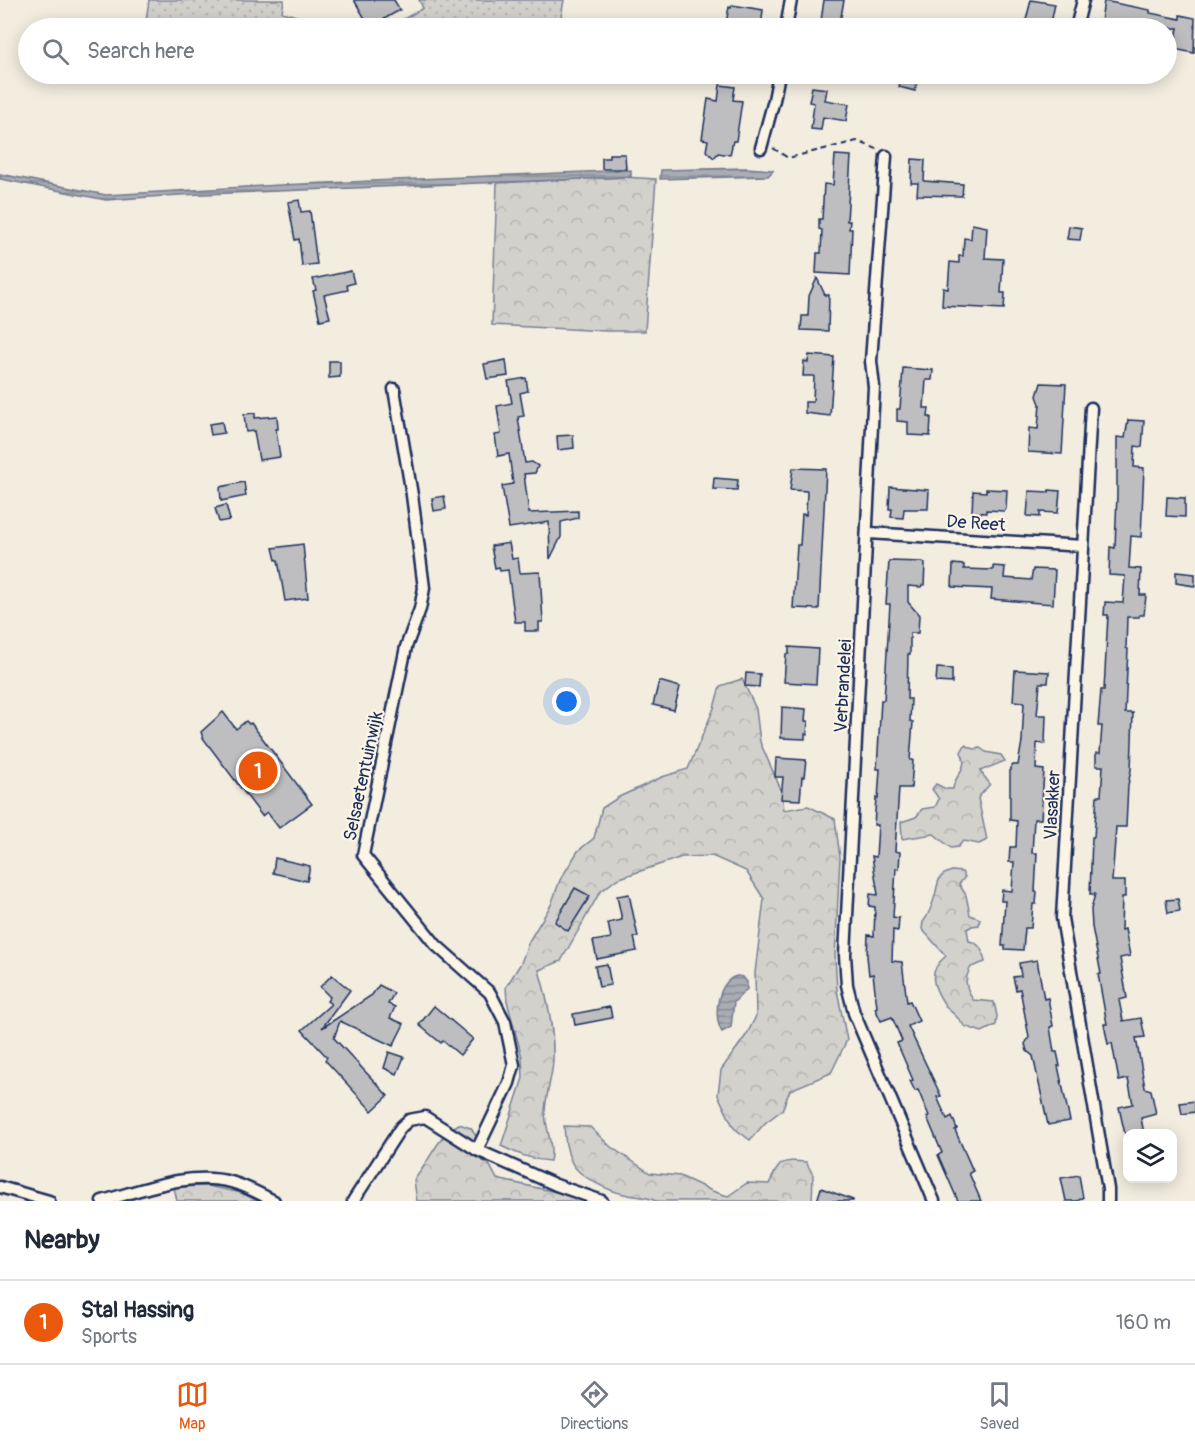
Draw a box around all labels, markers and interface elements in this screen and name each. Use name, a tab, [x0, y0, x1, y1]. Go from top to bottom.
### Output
search box	[18, 18, 1177, 84]
icon: search	[39, 35, 72, 68]
text: Search here	[87, 37, 194, 65]
street label: De Reet	[945, 510, 1007, 537]
street label: Verbrandelei	[830, 639, 857, 733]
your location	[552, 687, 581, 716]
street label: Selsaetentuinwijk	[339, 709, 389, 843]
pin: 1	[238, 748, 278, 794]
street label: Vlasakker	[1039, 769, 1066, 841]
map controls	[1123, 1129, 1177, 1183]
button: layers	[1123, 1129, 1177, 1183]
text: Nearby	[24, 1224, 100, 1256]
text: Stal Hassing	[81, 1296, 194, 1324]
text: 1	[40, 1310, 47, 1335]
text: 160 m	[1116, 1310, 1171, 1335]
text: Sports	[81, 1324, 137, 1349]
tab: Map	[176, 1378, 209, 1434]
tab: Directions	[560, 1378, 628, 1434]
tab: Saved	[980, 1378, 1019, 1434]

